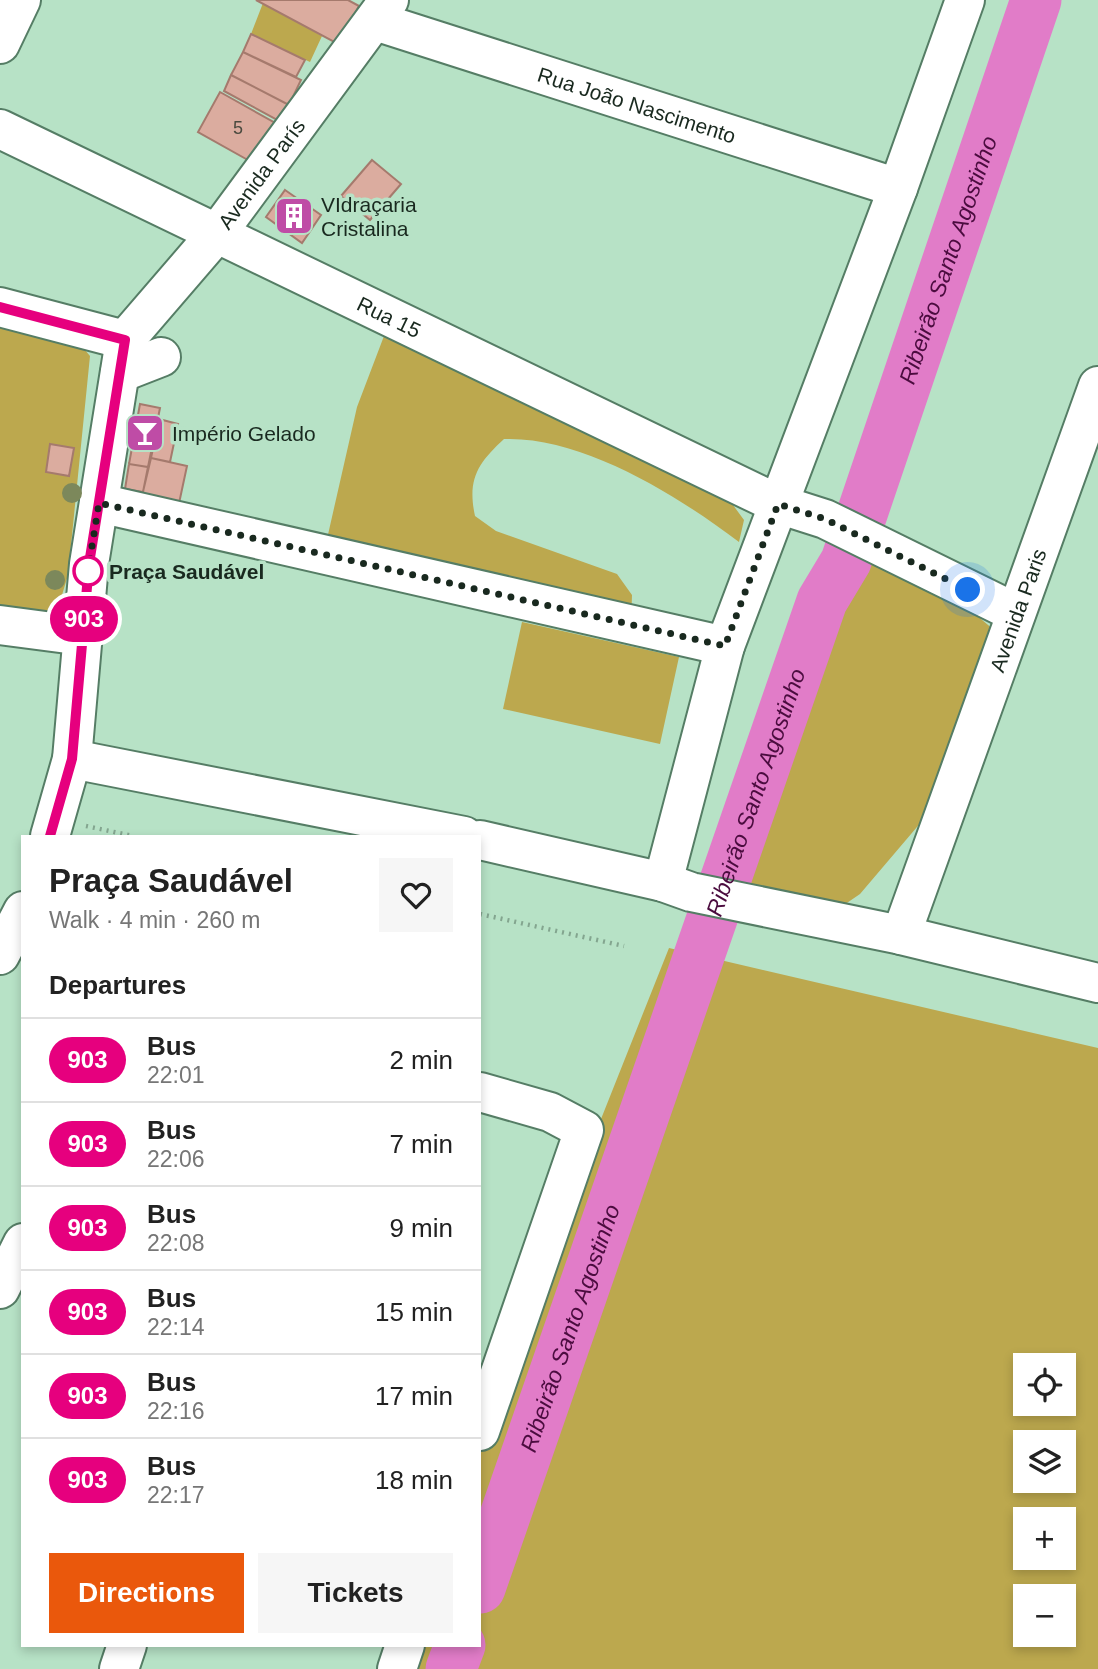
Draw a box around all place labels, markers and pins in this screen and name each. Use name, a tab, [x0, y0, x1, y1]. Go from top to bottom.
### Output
place label: VIdraçaria Cristalina	[321, 193, 417, 240]
building icon: VIdraçaria Cristalina	[273, 195, 315, 237]
bar icon: Império Gelado	[124, 412, 166, 454]
place label: Império Gelado	[172, 422, 316, 445]
marker: Praça Saudável	[73, 556, 103, 586]
place label: Praça Saudável	[109, 560, 264, 583]

